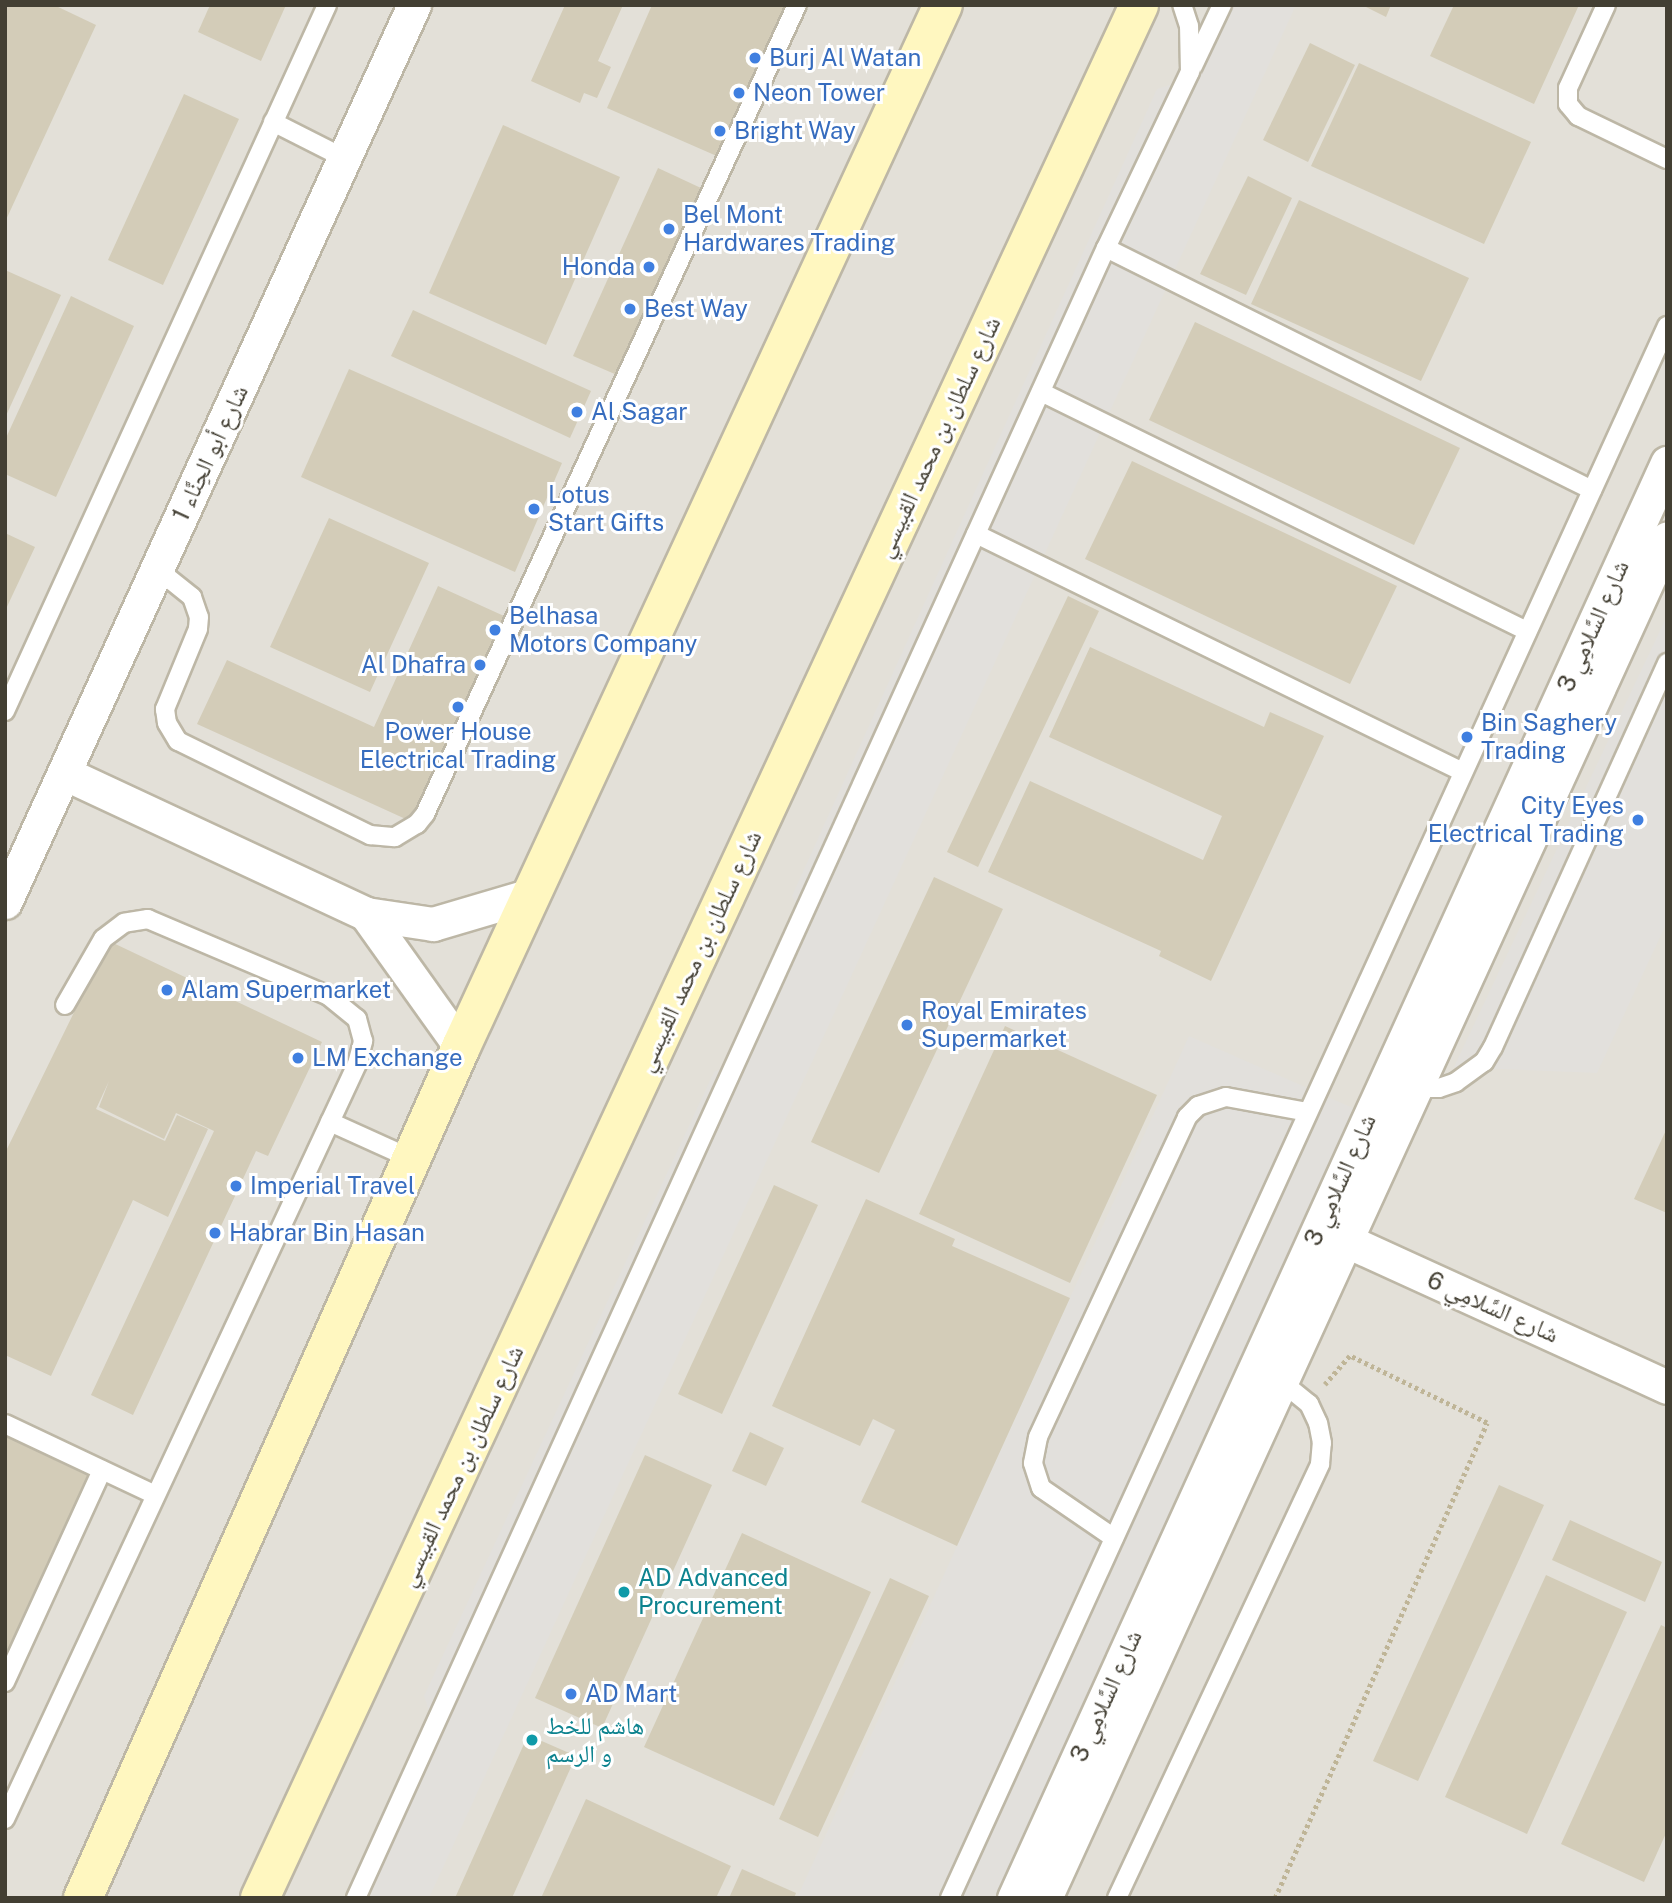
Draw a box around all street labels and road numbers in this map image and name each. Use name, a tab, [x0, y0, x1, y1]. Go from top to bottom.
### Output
street label: شارع سلطان بن محمد القبيسي	[869, 312, 1007, 562]
street label: شارع أبو الحِنَّاء 1	[166, 380, 254, 526]
street label: شارع السَّلامِي 3	[1551, 556, 1635, 696]
street label: شارع سلطان بن محمد القبيسي	[630, 826, 768, 1076]
street label: شارع السَّلامِي 3	[1298, 1110, 1382, 1250]
street label: شارع السَّلامِي 6	[1423, 1265, 1563, 1349]
street label: شارع سلطان بن محمد القبيسي	[392, 1341, 530, 1591]
street label: شارع السَّلامِي 3	[1064, 1626, 1148, 1766]

